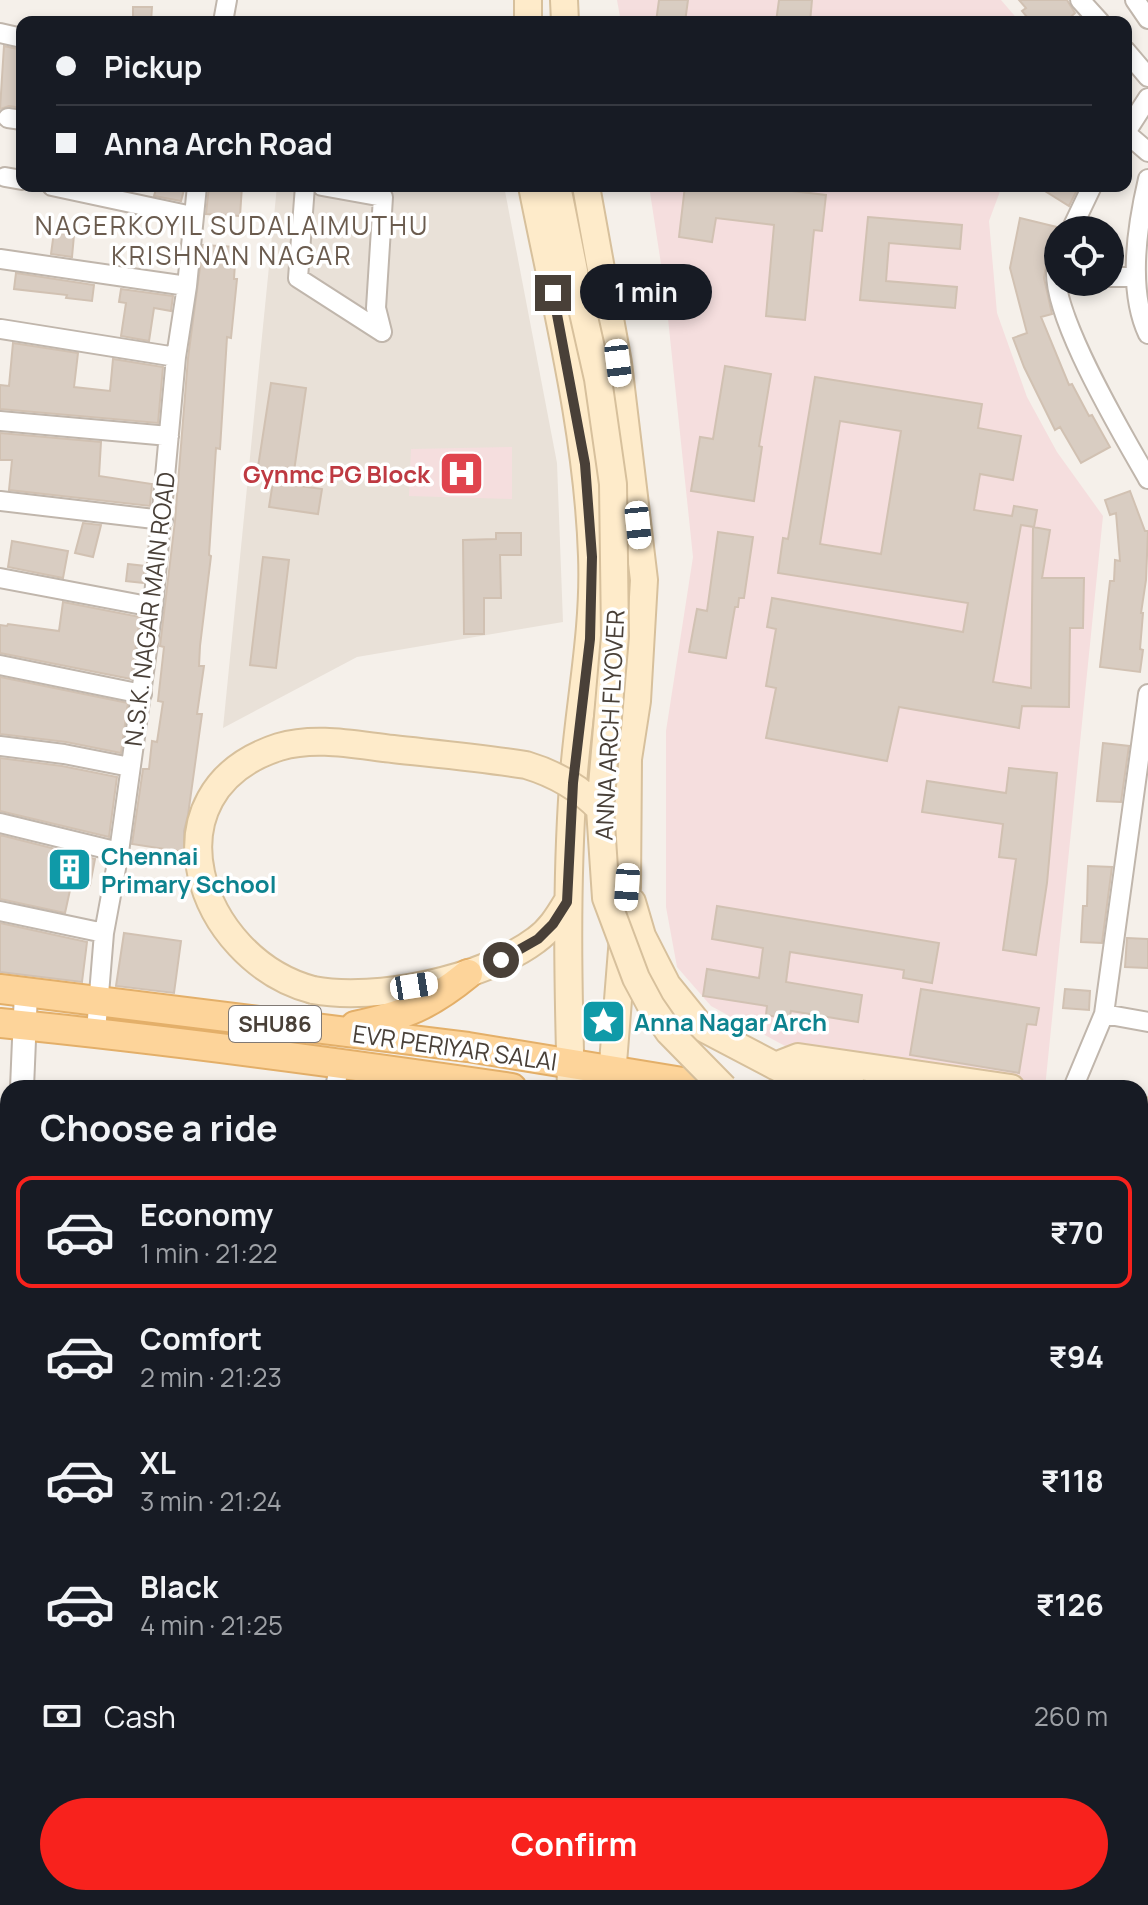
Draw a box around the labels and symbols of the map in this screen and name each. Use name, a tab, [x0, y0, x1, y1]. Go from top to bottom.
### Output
district label: NAGERKOYIL SUDALAIMUTHU KRISHNAN NAGAR	[35, 207, 429, 273]
callout: 1 min	[581, 265, 713, 321]
route end	[535, 275, 571, 311]
car	[603, 338, 633, 388]
hospital icon: Gynmc PG Block	[437, 449, 485, 497]
place label: Gynmc PG Block	[243, 457, 431, 490]
street label: N.S.K. NAGAR MAIN ROAD	[116, 470, 182, 748]
car	[624, 500, 652, 550]
street label: ANNA ARCH FLYOVER	[586, 609, 632, 841]
place label: Chennai Primary School	[101, 839, 276, 900]
building icon: Chennai Primary School	[46, 845, 94, 893]
car	[613, 862, 641, 912]
route start	[483, 942, 519, 978]
car	[388, 970, 440, 1002]
place icon: Anna Nagar Arch	[579, 997, 627, 1045]
place label: Anna Nagar Arch	[634, 1005, 827, 1038]
road number: SHU86	[229, 1006, 321, 1042]
street label: EVR PERIYAR SALAI	[351, 1016, 559, 1078]

